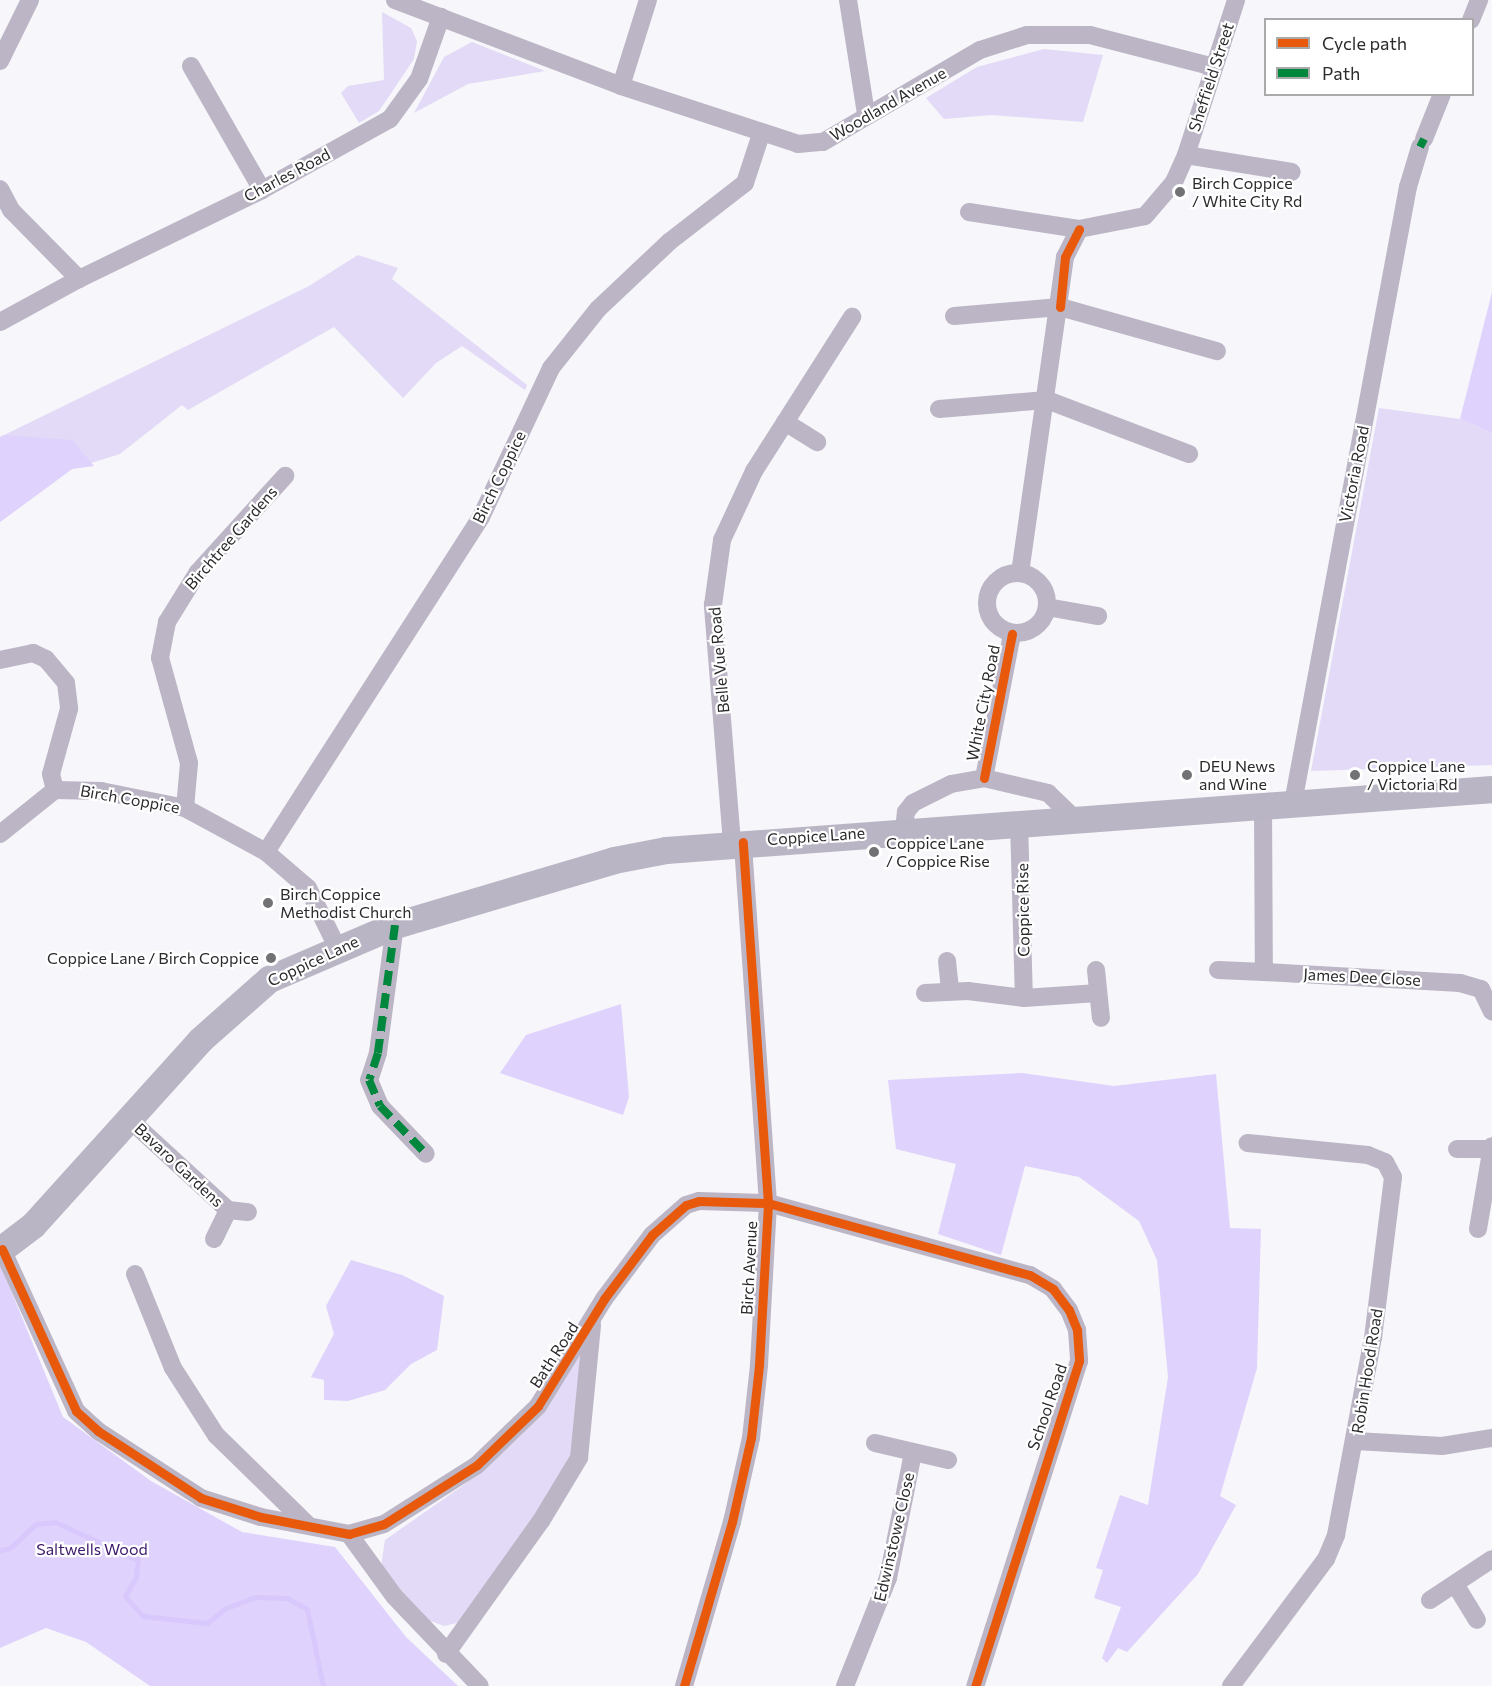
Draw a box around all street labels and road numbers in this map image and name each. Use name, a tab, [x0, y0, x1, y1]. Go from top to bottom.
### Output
street label: Sheffield Street	[1184, 20, 1238, 134]
street label: Woodland Avenue	[827, 63, 949, 145]
street label: Charles Road	[241, 144, 333, 206]
street label: Victoria Road	[1335, 424, 1373, 524]
street label: Birch Coppice	[468, 428, 530, 526]
street label: Birchtree Gardens	[181, 482, 281, 594]
street label: Belle Vue Road	[705, 606, 733, 714]
street label: White City Road	[962, 643, 1004, 763]
street label: Birch Coppice	[79, 781, 181, 817]
street label: Coppice Lane	[766, 823, 866, 849]
street label: Coppice Rise	[1013, 863, 1033, 957]
street label: Coppice Lane	[264, 932, 362, 990]
street label: James Dee Close	[1303, 964, 1421, 990]
street label: Bavaro Gardens	[131, 1119, 227, 1211]
street label: Birch Avenue	[737, 1221, 761, 1315]
street label: Robin Hood Road	[1348, 1307, 1386, 1435]
street label: Bath Road	[526, 1318, 582, 1392]
street label: School Road	[1023, 1361, 1071, 1453]
street label: Edwinstowe Close	[870, 1471, 918, 1603]

